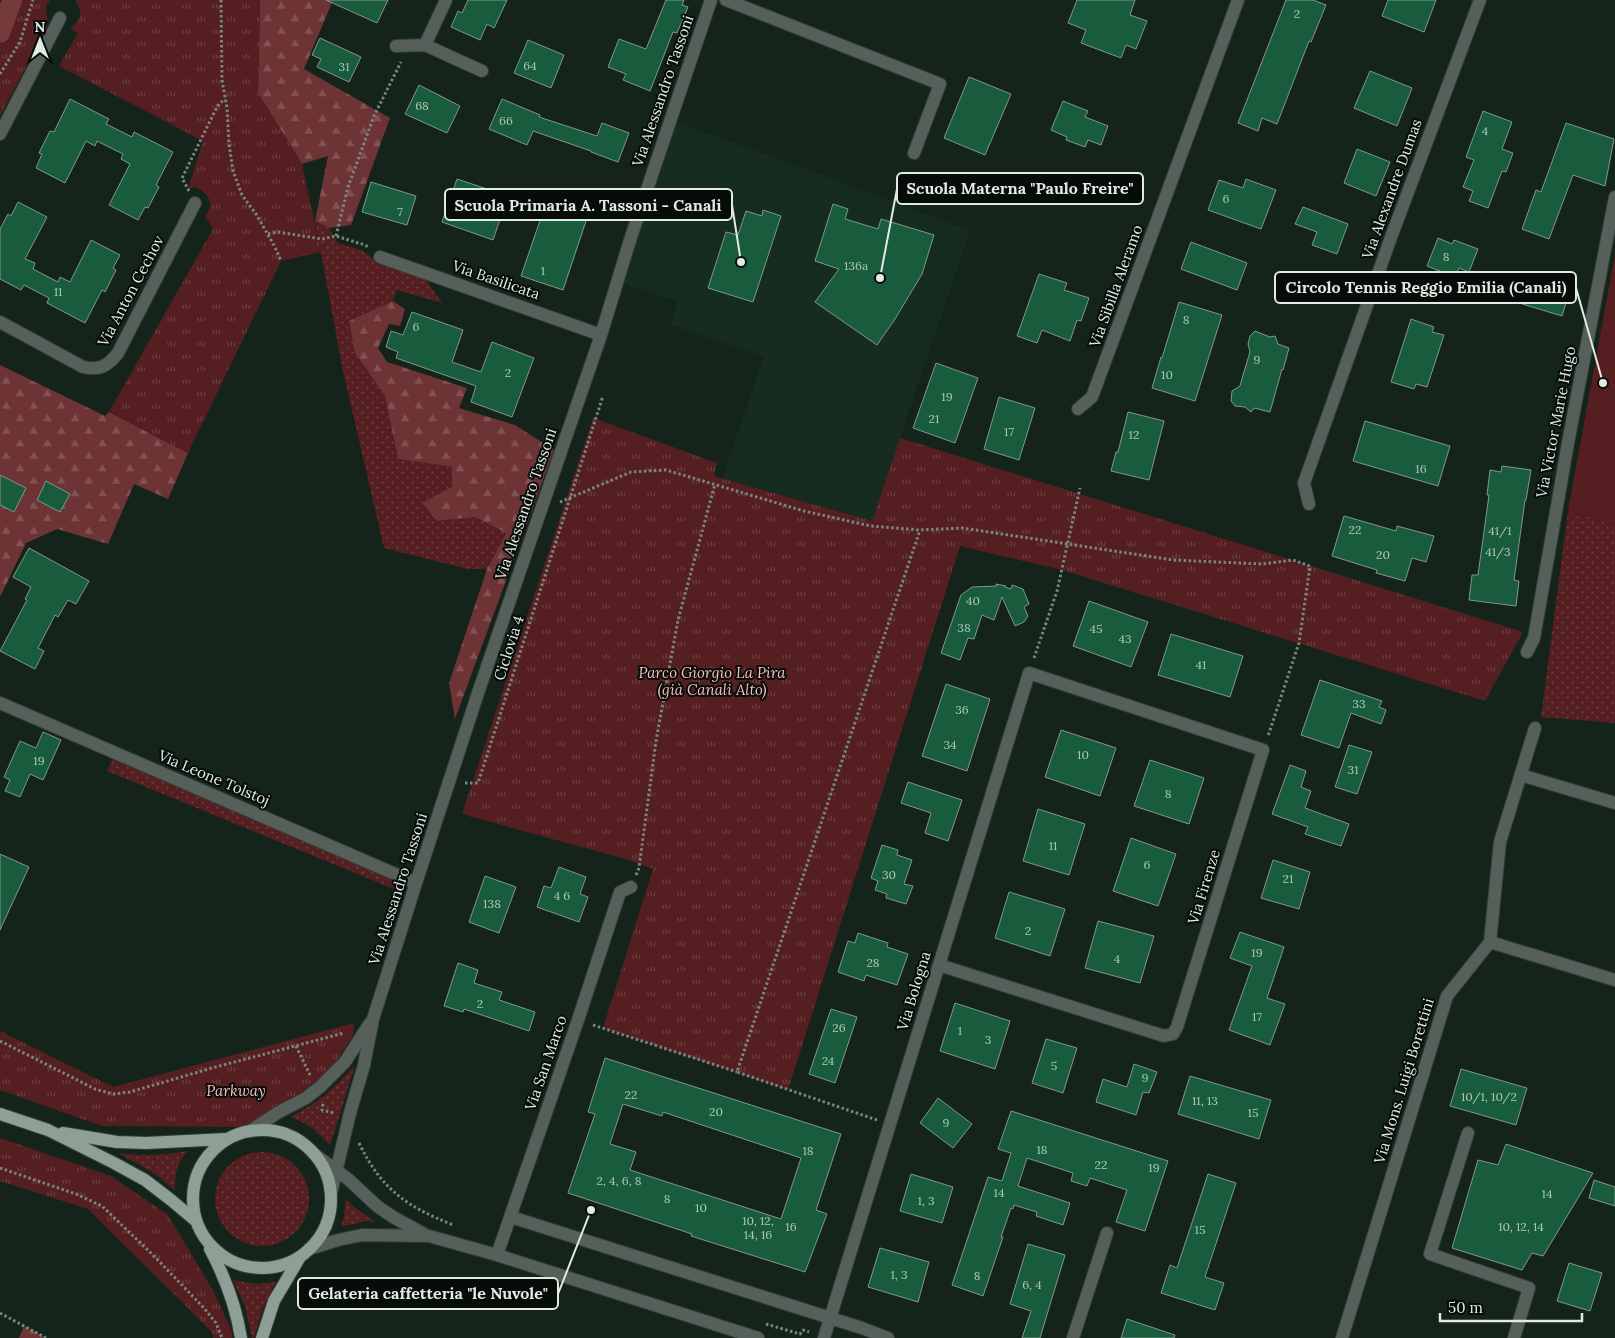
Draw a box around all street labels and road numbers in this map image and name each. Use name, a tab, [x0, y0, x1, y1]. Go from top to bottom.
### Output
street label: Via Alessandro Tassoni	[627, 13, 697, 170]
street label: Via Alexandre Dumas	[1357, 116, 1426, 262]
street label: Via Sibilla Aleramo	[1084, 222, 1147, 351]
street label: Via Anton Cechov	[93, 232, 168, 351]
street label: Via Basilicata	[449, 255, 543, 303]
street label: Via Victor Marie Hugo	[1531, 344, 1580, 500]
street label: Via Alessandro Tassoni	[490, 426, 560, 583]
street label: Ciclovia 4	[489, 613, 528, 683]
street label: Via Leone Tolstoj	[155, 745, 273, 810]
street label: Via Alessandro Tassoni	[364, 810, 431, 968]
street label: Via Firenze	[1183, 847, 1224, 927]
street label: Via Bologna	[892, 949, 935, 1034]
street label: Via Mons. Luigi Borettini	[1369, 996, 1438, 1167]
street label: Via San Marco	[520, 1013, 571, 1114]

